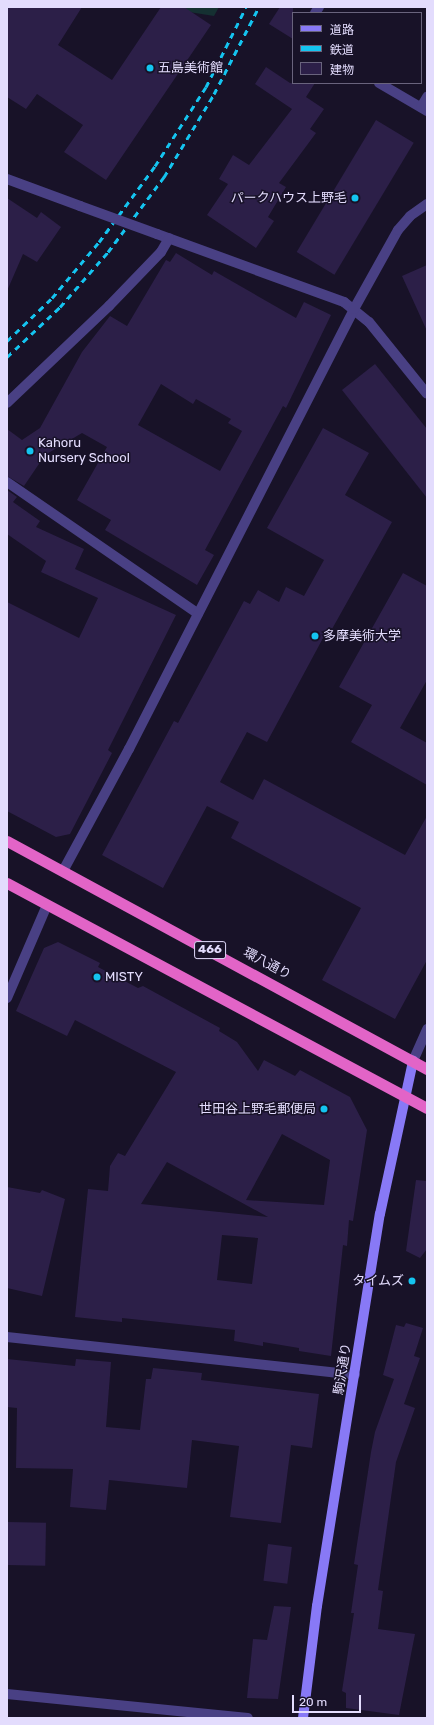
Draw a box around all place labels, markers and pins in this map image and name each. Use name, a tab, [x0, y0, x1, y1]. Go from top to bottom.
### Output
place label: 五島美術館	[158, 60, 223, 76]
marker: 五島美術館	[145, 63, 155, 73]
place label: パークハウス上野毛	[230, 190, 347, 206]
marker: パークハウス上野毛	[350, 193, 360, 203]
place label: Kahoru Nursery School	[38, 436, 130, 467]
marker: Kahoru Nursery School	[25, 446, 35, 456]
place label: 多摩美術大学	[323, 628, 401, 644]
marker: 多摩美術大学	[310, 631, 320, 641]
place label: MISTY	[105, 969, 143, 985]
marker: MISTY	[92, 972, 102, 982]
place label: 世田谷上野毛郵便局	[199, 1101, 316, 1117]
marker: 世田谷上野毛郵便局	[319, 1104, 329, 1114]
place label: タイムズ	[352, 1273, 404, 1289]
marker: タイムズ	[407, 1276, 417, 1286]

